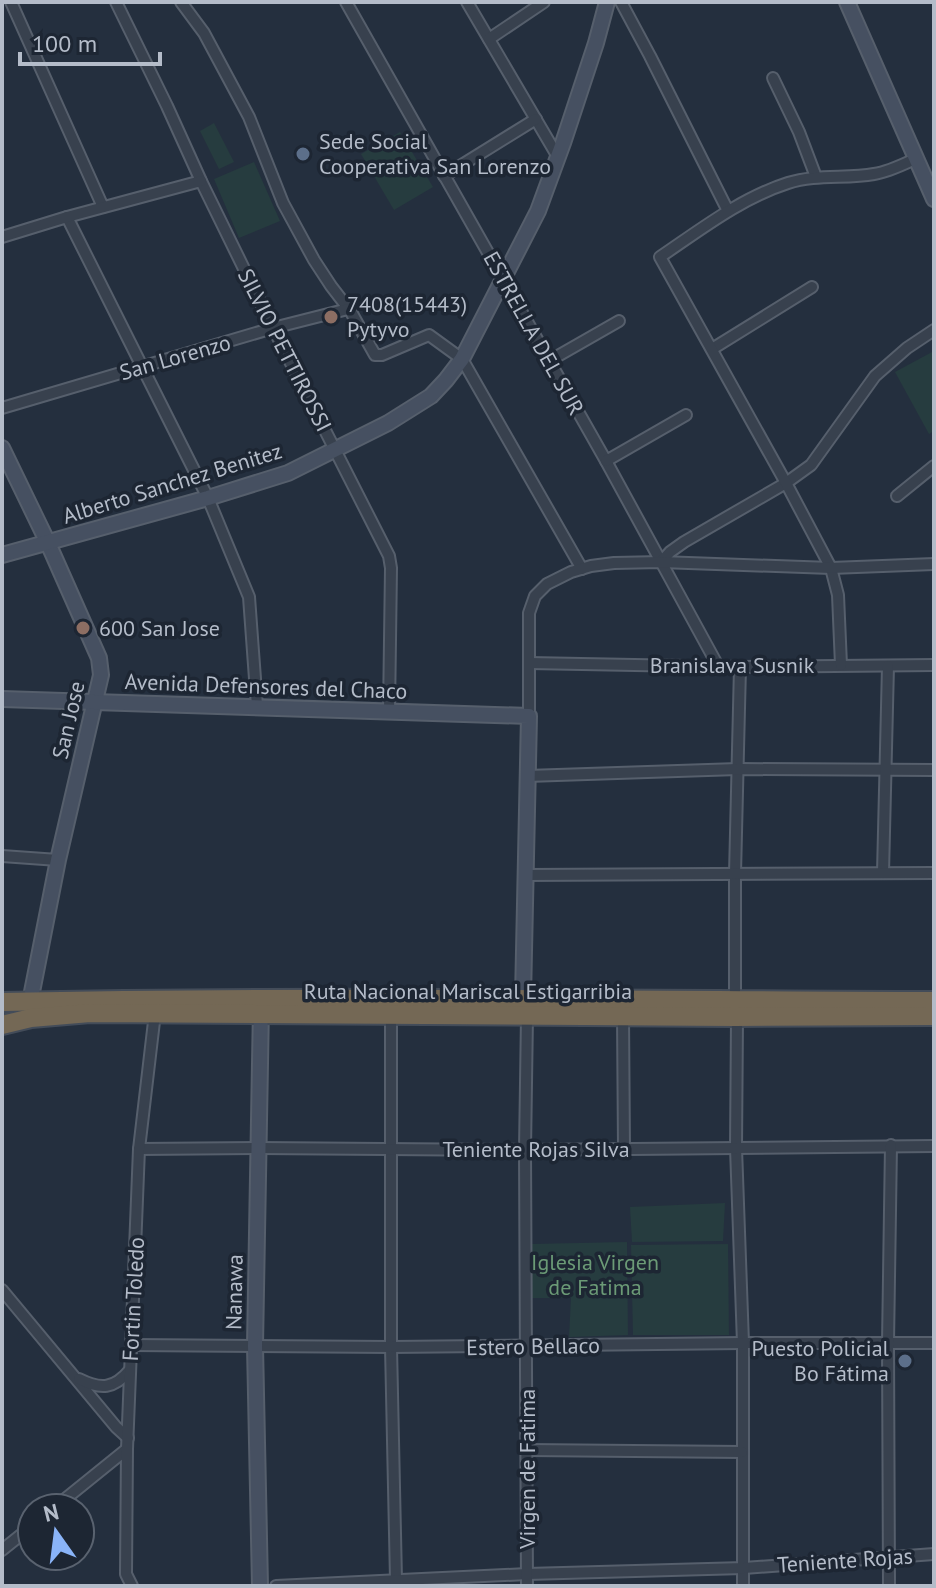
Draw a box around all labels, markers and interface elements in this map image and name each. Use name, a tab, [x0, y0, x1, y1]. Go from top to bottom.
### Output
scale bar	[20, 16, 160, 66]
text: 100 m	[32, 28, 97, 59]
place label: Sede Social Cooperativa San Lorenzo	[319, 127, 551, 180]
marker: Sede Social Cooperativa San Lorenzo	[294, 145, 312, 163]
street label: ESTRELLA DEL SUR	[477, 246, 591, 420]
street label: SILVIO PETTIROSSI	[232, 264, 338, 436]
place label: 7408(15443) Pytyvo	[347, 290, 467, 343]
marker: 7408(15443) Pytyvo	[322, 308, 340, 326]
street label: San Lorenzo	[116, 328, 234, 386]
street label: Alberto Sanchez Benitez	[59, 436, 285, 530]
place label: 600 San Jose	[99, 614, 220, 642]
marker: 600 San Jose	[74, 619, 92, 637]
street label: Branislava Susnik	[650, 651, 815, 679]
street label: Avenida Defensores del Chaco	[124, 667, 408, 705]
street label: San Jose	[45, 678, 91, 762]
street label: Ruta Nacional Mariscal Estigarribia	[304, 977, 632, 1005]
street label: Teniente Rojas Silva	[442, 1135, 630, 1163]
street label: Fortin Toledo	[116, 1236, 150, 1362]
park label: Iglesia Virgen de Fatima	[531, 1248, 659, 1301]
street label: Nanawa	[219, 1254, 249, 1330]
street label: Estero Bellaco	[466, 1331, 600, 1361]
place label: Puesto Policial Bo Fátima	[752, 1334, 890, 1387]
marker: Puesto Policial Bo Fátima	[896, 1352, 914, 1370]
street label: Virgen de Fatima	[513, 1389, 541, 1550]
north arrow	[16, 1492, 96, 1572]
text: N	[41, 1497, 62, 1528]
street label: Teniente Rojas	[776, 1541, 914, 1579]

